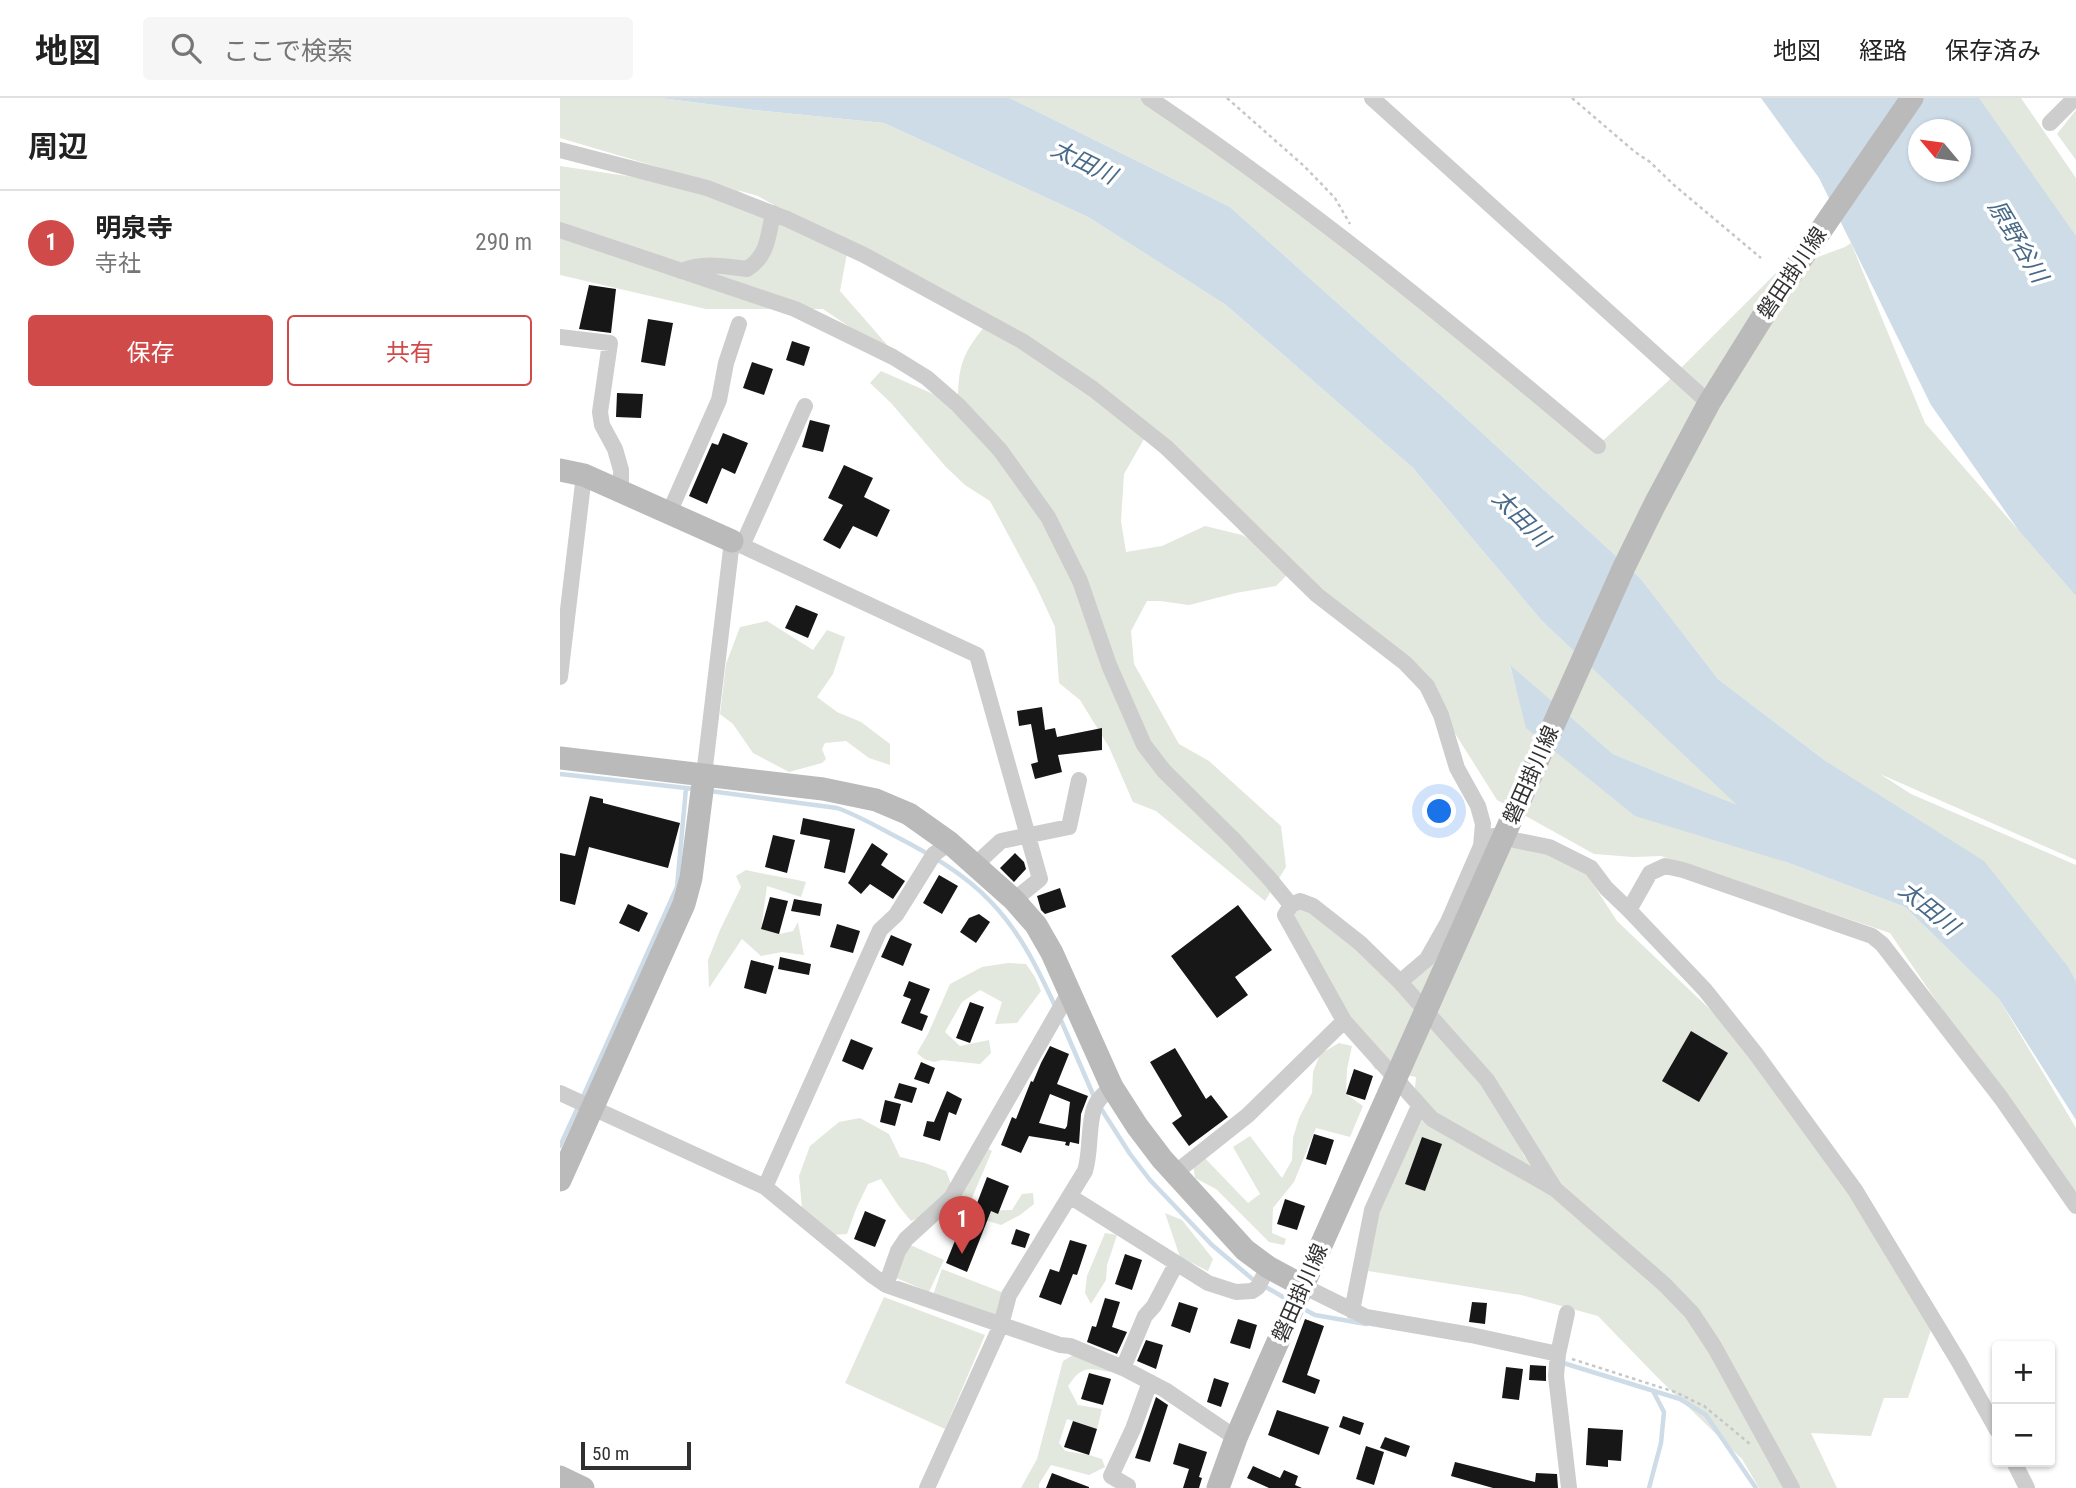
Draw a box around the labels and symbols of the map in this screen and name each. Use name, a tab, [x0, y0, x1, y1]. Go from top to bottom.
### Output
north arrow	[1908, 119, 1971, 182]
water label: 太田川	[1047, 135, 1123, 191]
water label: 原野谷川	[1982, 195, 2054, 290]
street label: 磐田掛川線	[1753, 223, 1831, 323]
water label: 太田川	[1487, 484, 1557, 554]
street label: 磐田掛川線	[1499, 722, 1563, 828]
your location	[1422, 794, 1456, 828]
water label: 太田川	[1893, 876, 1966, 942]
pin: 1	[939, 1196, 985, 1254]
street label: 磐田掛川線	[1268, 1240, 1332, 1346]
scale bar	[581, 1439, 691, 1471]

